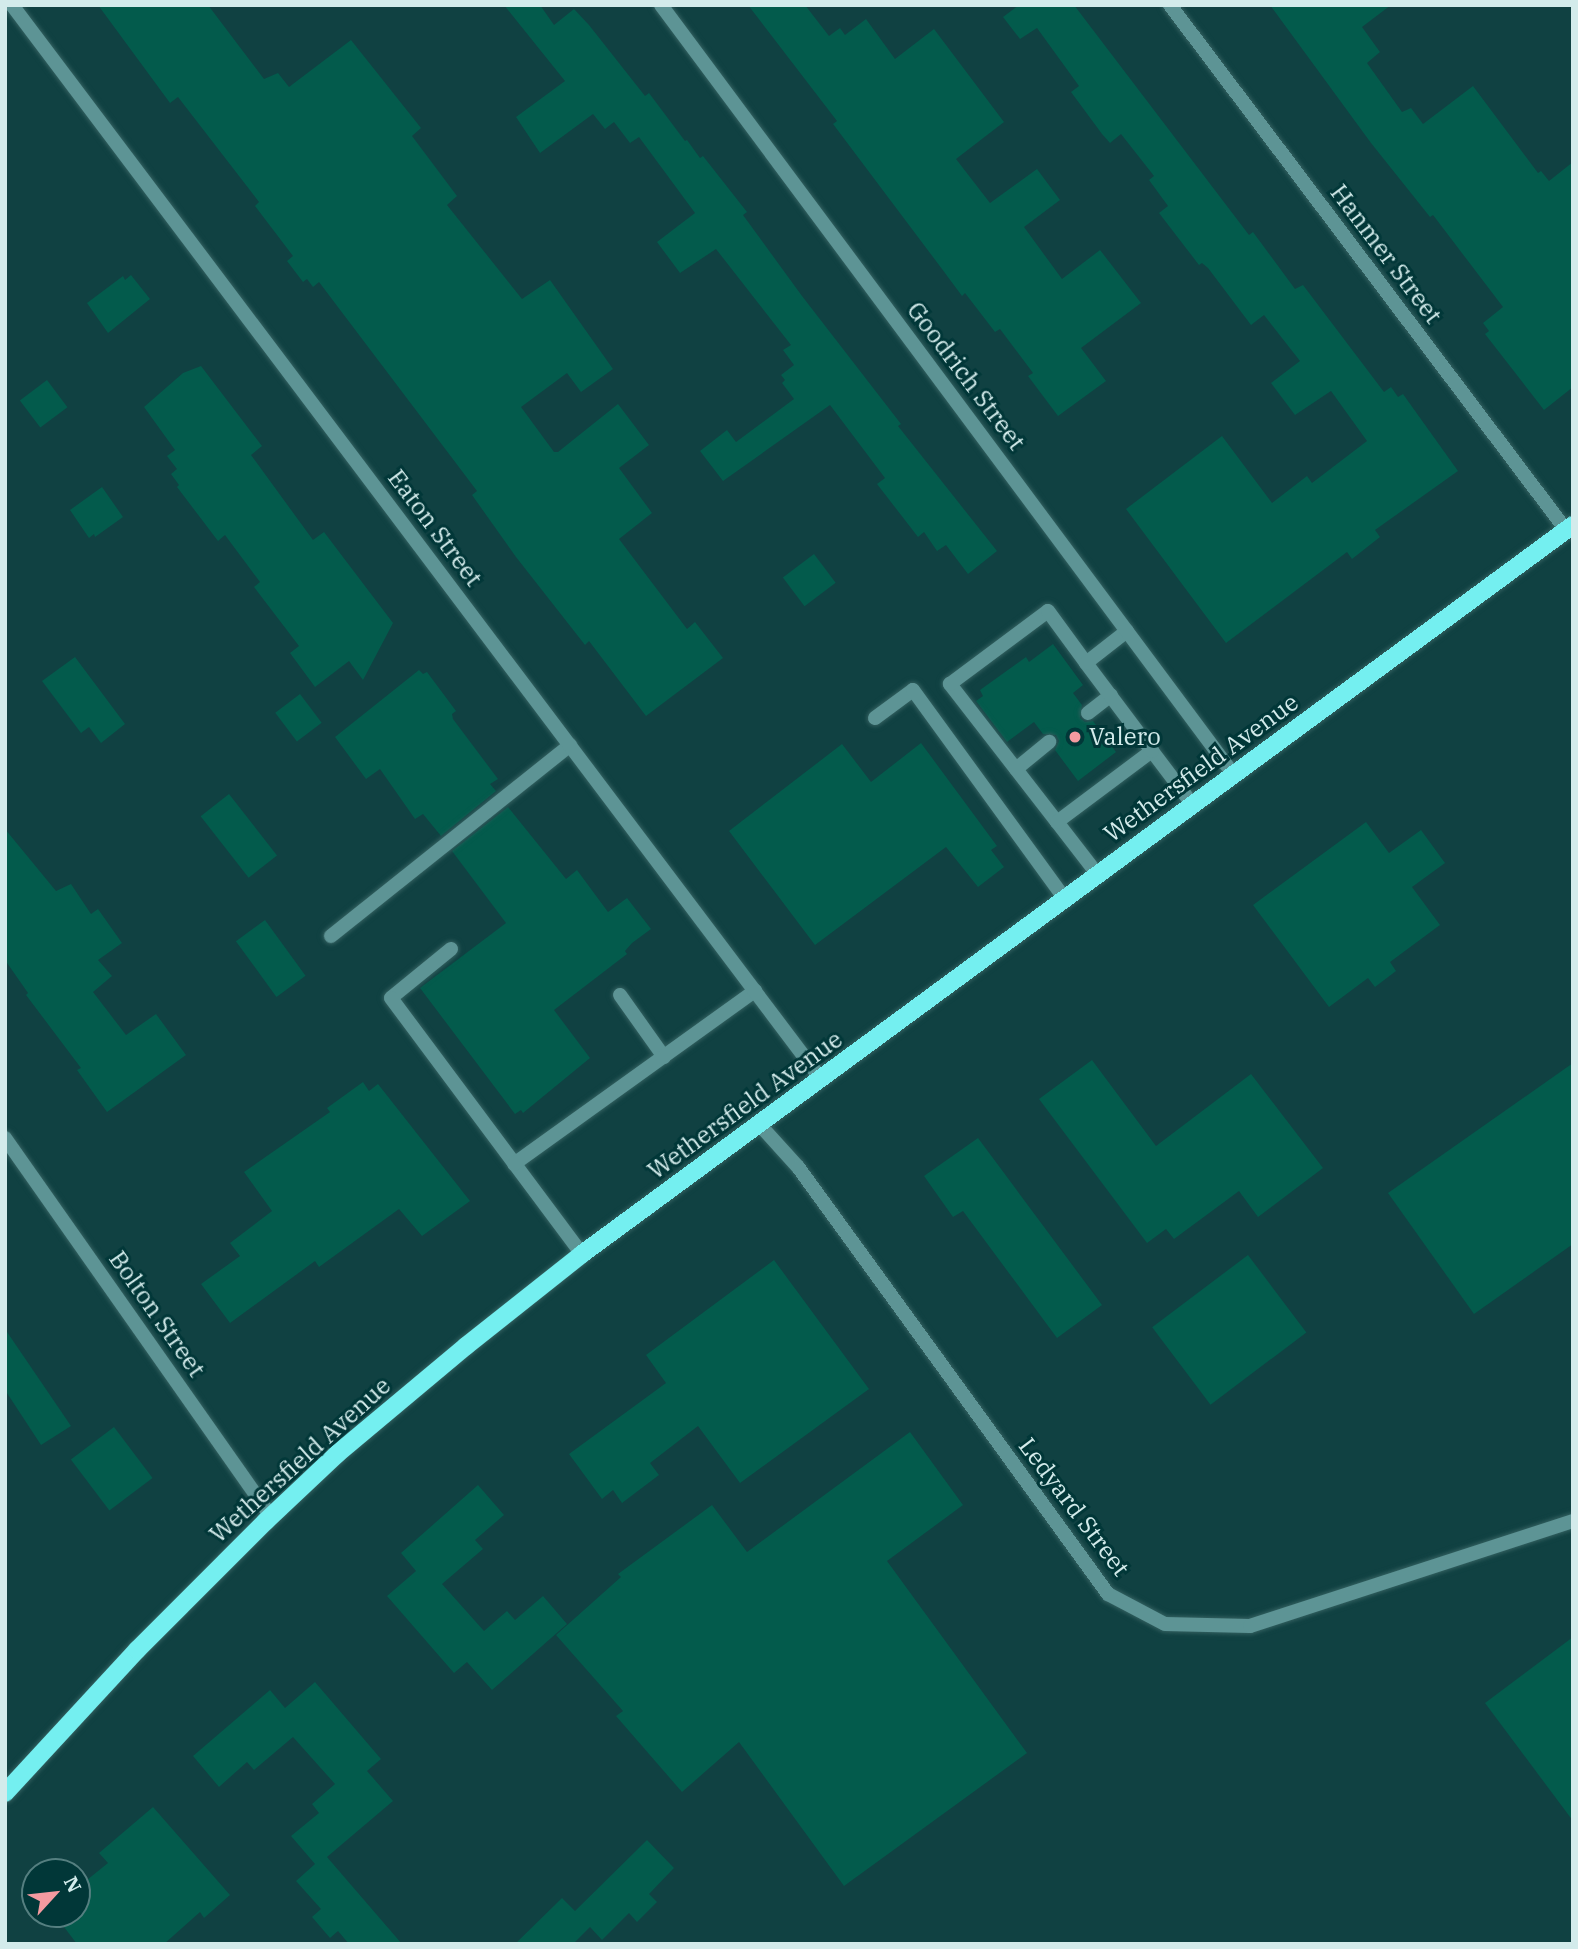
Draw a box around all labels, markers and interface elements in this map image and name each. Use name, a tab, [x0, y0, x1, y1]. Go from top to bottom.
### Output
street label: Hanmer Street	[1324, 179, 1448, 329]
street label: Goodrich Street	[901, 296, 1031, 456]
street label: Eaton Street	[382, 464, 488, 592]
street label: Wethersfield Avenue	[1098, 688, 1304, 848]
place label: Valero	[1089, 723, 1161, 751]
marker: Valero	[1067, 729, 1083, 745]
street label: Wethersfield Avenue	[642, 1025, 848, 1185]
street label: Bolton Street	[103, 1245, 211, 1383]
street label: Wethersfield Avenue	[204, 1371, 396, 1549]
street label: Ledyard Street	[1013, 1432, 1135, 1582]
north arrow	[21, 1858, 91, 1928]
text: N	[59, 1872, 87, 1897]

